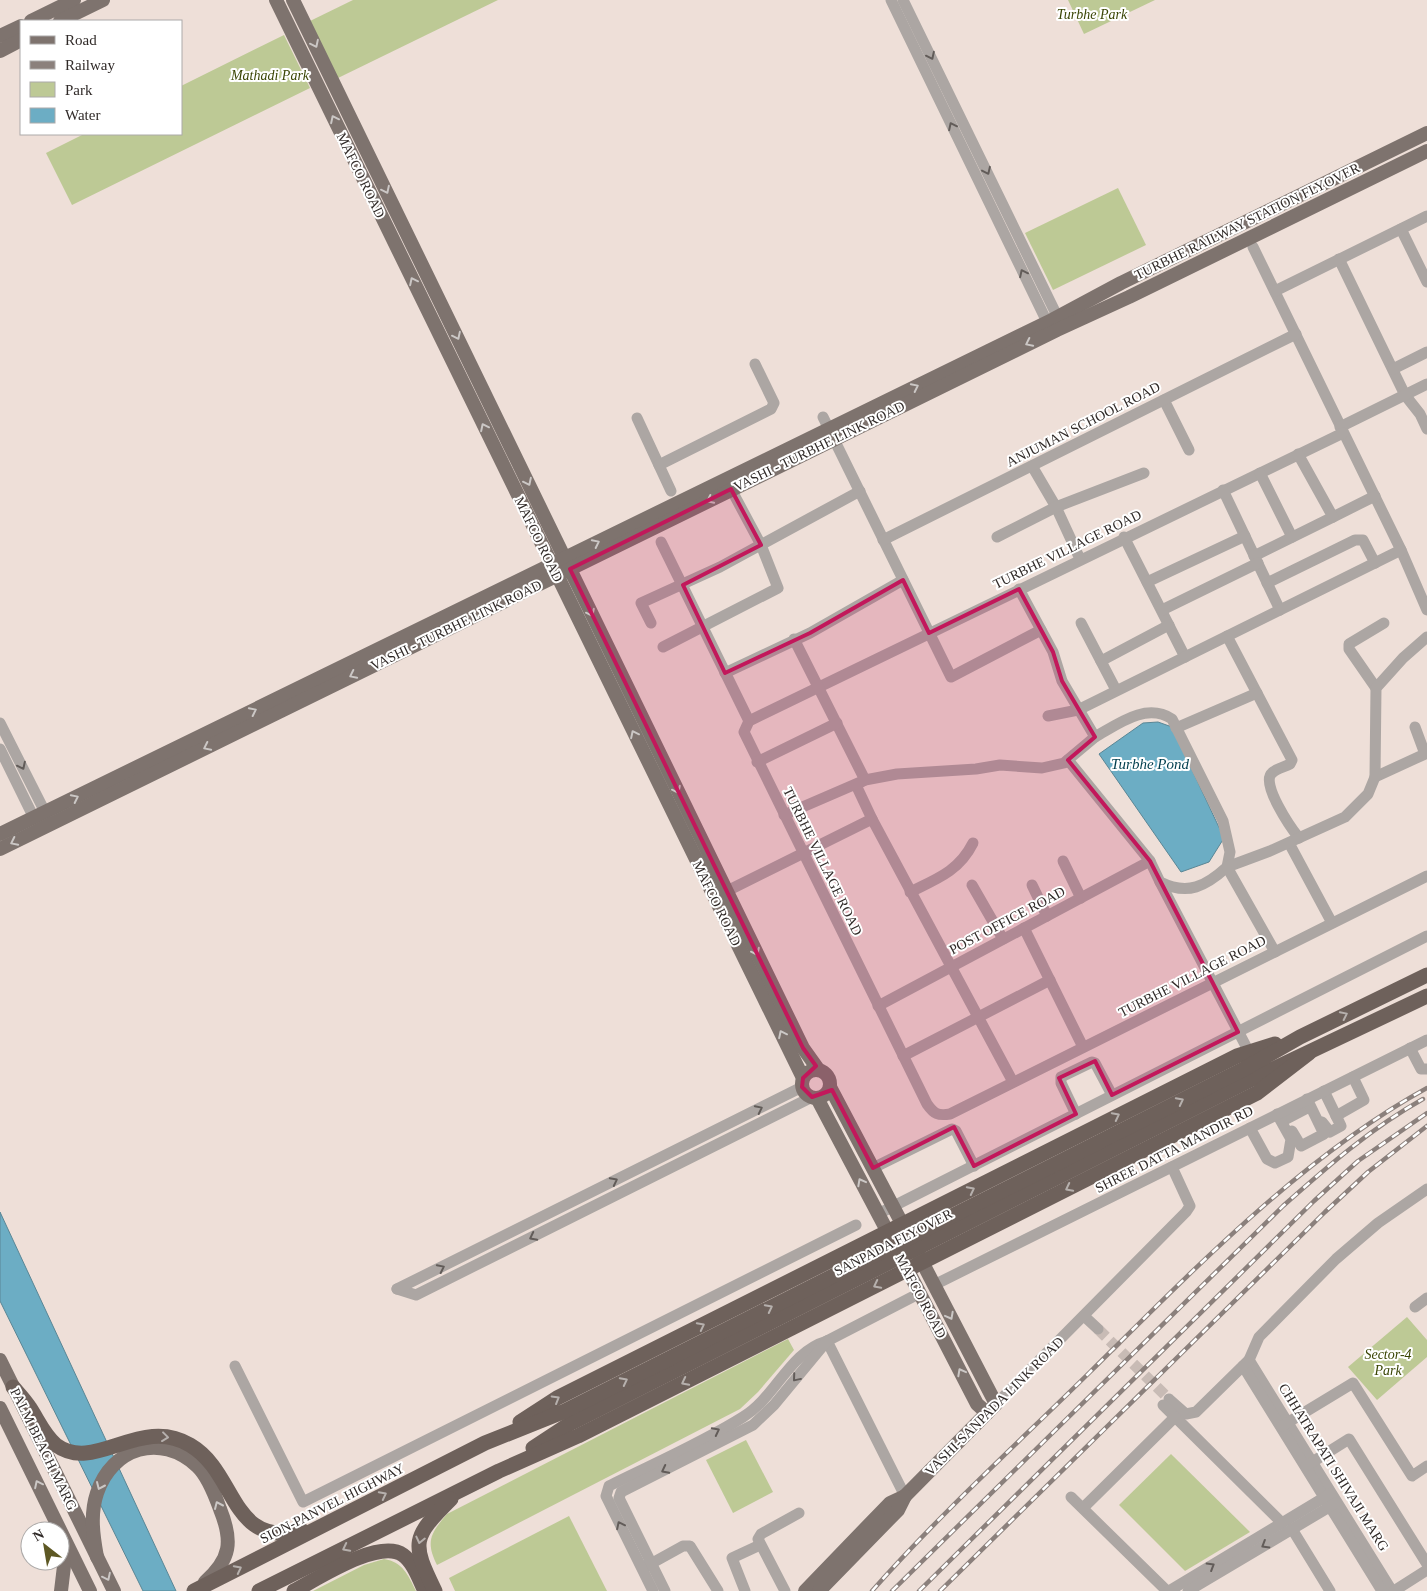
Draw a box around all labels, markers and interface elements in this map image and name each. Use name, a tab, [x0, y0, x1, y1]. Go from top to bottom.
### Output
park label: Turbhe Park	[1057, 7, 1128, 22]
legend	[20, 20, 182, 135]
text: Road	[65, 32, 97, 48]
one-way arrow	[308, 39, 319, 48]
one-way arrow	[925, 51, 935, 60]
text: Railway	[65, 57, 115, 73]
park label: Mathadi Park	[230, 68, 310, 83]
text: Park	[65, 82, 93, 98]
text: Water	[65, 107, 100, 123]
one-way arrow	[330, 115, 340, 124]
one-way arrow	[948, 122, 958, 131]
street label: MAFCO ROAD	[333, 130, 388, 220]
street label: TURBHE RAILWAY STATION FLYOVER	[1132, 160, 1363, 283]
one-way arrow	[980, 166, 991, 175]
one-way arrow	[379, 185, 390, 194]
one-way arrow	[1019, 269, 1029, 278]
one-way arrow	[409, 277, 419, 286]
one-way arrow	[450, 331, 461, 340]
one-way arrow	[1025, 337, 1034, 347]
street label: ANJUMAN SCHOOL ROAD	[1004, 379, 1163, 470]
one-way arrow	[910, 383, 919, 394]
street label: VASHI - TURBHE LINK ROAD	[731, 398, 907, 495]
one-way arrow	[480, 423, 490, 432]
one-way arrow	[521, 477, 532, 486]
street label: MAFCO ROAD	[511, 494, 566, 584]
one-way arrow	[707, 494, 716, 504]
street label: TURBHE VILLAGE ROAD	[991, 507, 1144, 592]
one-way arrow	[591, 539, 600, 549]
street label: VASHI - TURBHE LINK ROAD	[368, 577, 544, 674]
one-way arrow	[585, 608, 595, 617]
one-way arrow	[349, 669, 358, 679]
one-way arrow	[248, 707, 257, 717]
one-way arrow	[631, 730, 641, 739]
one-way arrow	[203, 741, 212, 751]
water label: Turbhe Pond	[1111, 756, 1189, 772]
one-way arrow	[16, 761, 26, 770]
one-way arrow	[671, 785, 681, 794]
street label: TURBHE VILLAGE ROAD	[780, 785, 865, 938]
one-way arrow	[70, 793, 79, 804]
one-way arrow	[10, 836, 19, 846]
street label: MAFCO ROAD	[689, 858, 744, 948]
street label: POST OFFICE ROAD	[947, 884, 1068, 957]
street label: TURBHE VILLAGE ROAD	[1116, 933, 1268, 1020]
one-way arrow	[750, 947, 760, 956]
one-way arrow	[1339, 1011, 1348, 1022]
one-way arrow	[777, 1030, 788, 1039]
one-way arrow	[1174, 1097, 1183, 1107]
street label: SHREE DATTA MANDIR RD	[1093, 1103, 1256, 1196]
one-way arrow	[754, 1105, 763, 1115]
one-way arrow	[1111, 1112, 1120, 1122]
one-way arrow	[609, 1177, 618, 1188]
one-way arrow	[857, 1178, 867, 1187]
one-way arrow	[1065, 1182, 1074, 1192]
one-way arrow	[966, 1186, 975, 1196]
street label: SANPADA FLYOVER	[832, 1206, 955, 1279]
one-way arrow	[529, 1231, 538, 1241]
street label: MAFCO ROAD	[892, 1252, 949, 1341]
one-way arrow	[436, 1264, 445, 1274]
one-way arrow	[873, 1279, 882, 1289]
one-way arrow	[764, 1304, 773, 1314]
one-way arrow	[944, 1311, 954, 1320]
one-way arrow	[696, 1322, 705, 1332]
street label: VASHI-SANPADA LINK ROAD	[922, 1334, 1067, 1479]
park label: Sector-4 Park	[1364, 1347, 1412, 1378]
one-way arrow	[957, 1368, 967, 1377]
one-way arrow	[793, 1373, 802, 1382]
one-way arrow	[681, 1376, 690, 1386]
one-way arrow	[619, 1377, 628, 1387]
street label: CHHATRAPATI SHIVAJI MARG	[1276, 1381, 1391, 1554]
street label: PALM BEACH MARG	[7, 1386, 80, 1513]
one-way arrow	[551, 1396, 560, 1406]
one-way arrow	[711, 1427, 720, 1437]
one-way arrow	[162, 1431, 170, 1442]
street label: SION-PANVEL HIGHWAY	[258, 1460, 407, 1546]
one-way arrow	[661, 1464, 670, 1474]
one-way arrow	[34, 1481, 44, 1490]
one-way arrow	[96, 1481, 107, 1490]
one-way arrow	[378, 1491, 387, 1501]
one-way arrow	[214, 1501, 225, 1510]
north arrow	[20, 1521, 70, 1571]
one-way arrow	[616, 1521, 626, 1530]
text: N	[30, 1526, 47, 1544]
one-way arrow	[415, 1536, 426, 1544]
one-way arrow	[1262, 1538, 1271, 1548]
one-way arrow	[342, 1542, 351, 1552]
one-way arrow	[1205, 1562, 1214, 1572]
one-way arrow	[233, 1565, 242, 1575]
one-way arrow	[101, 1572, 111, 1581]

